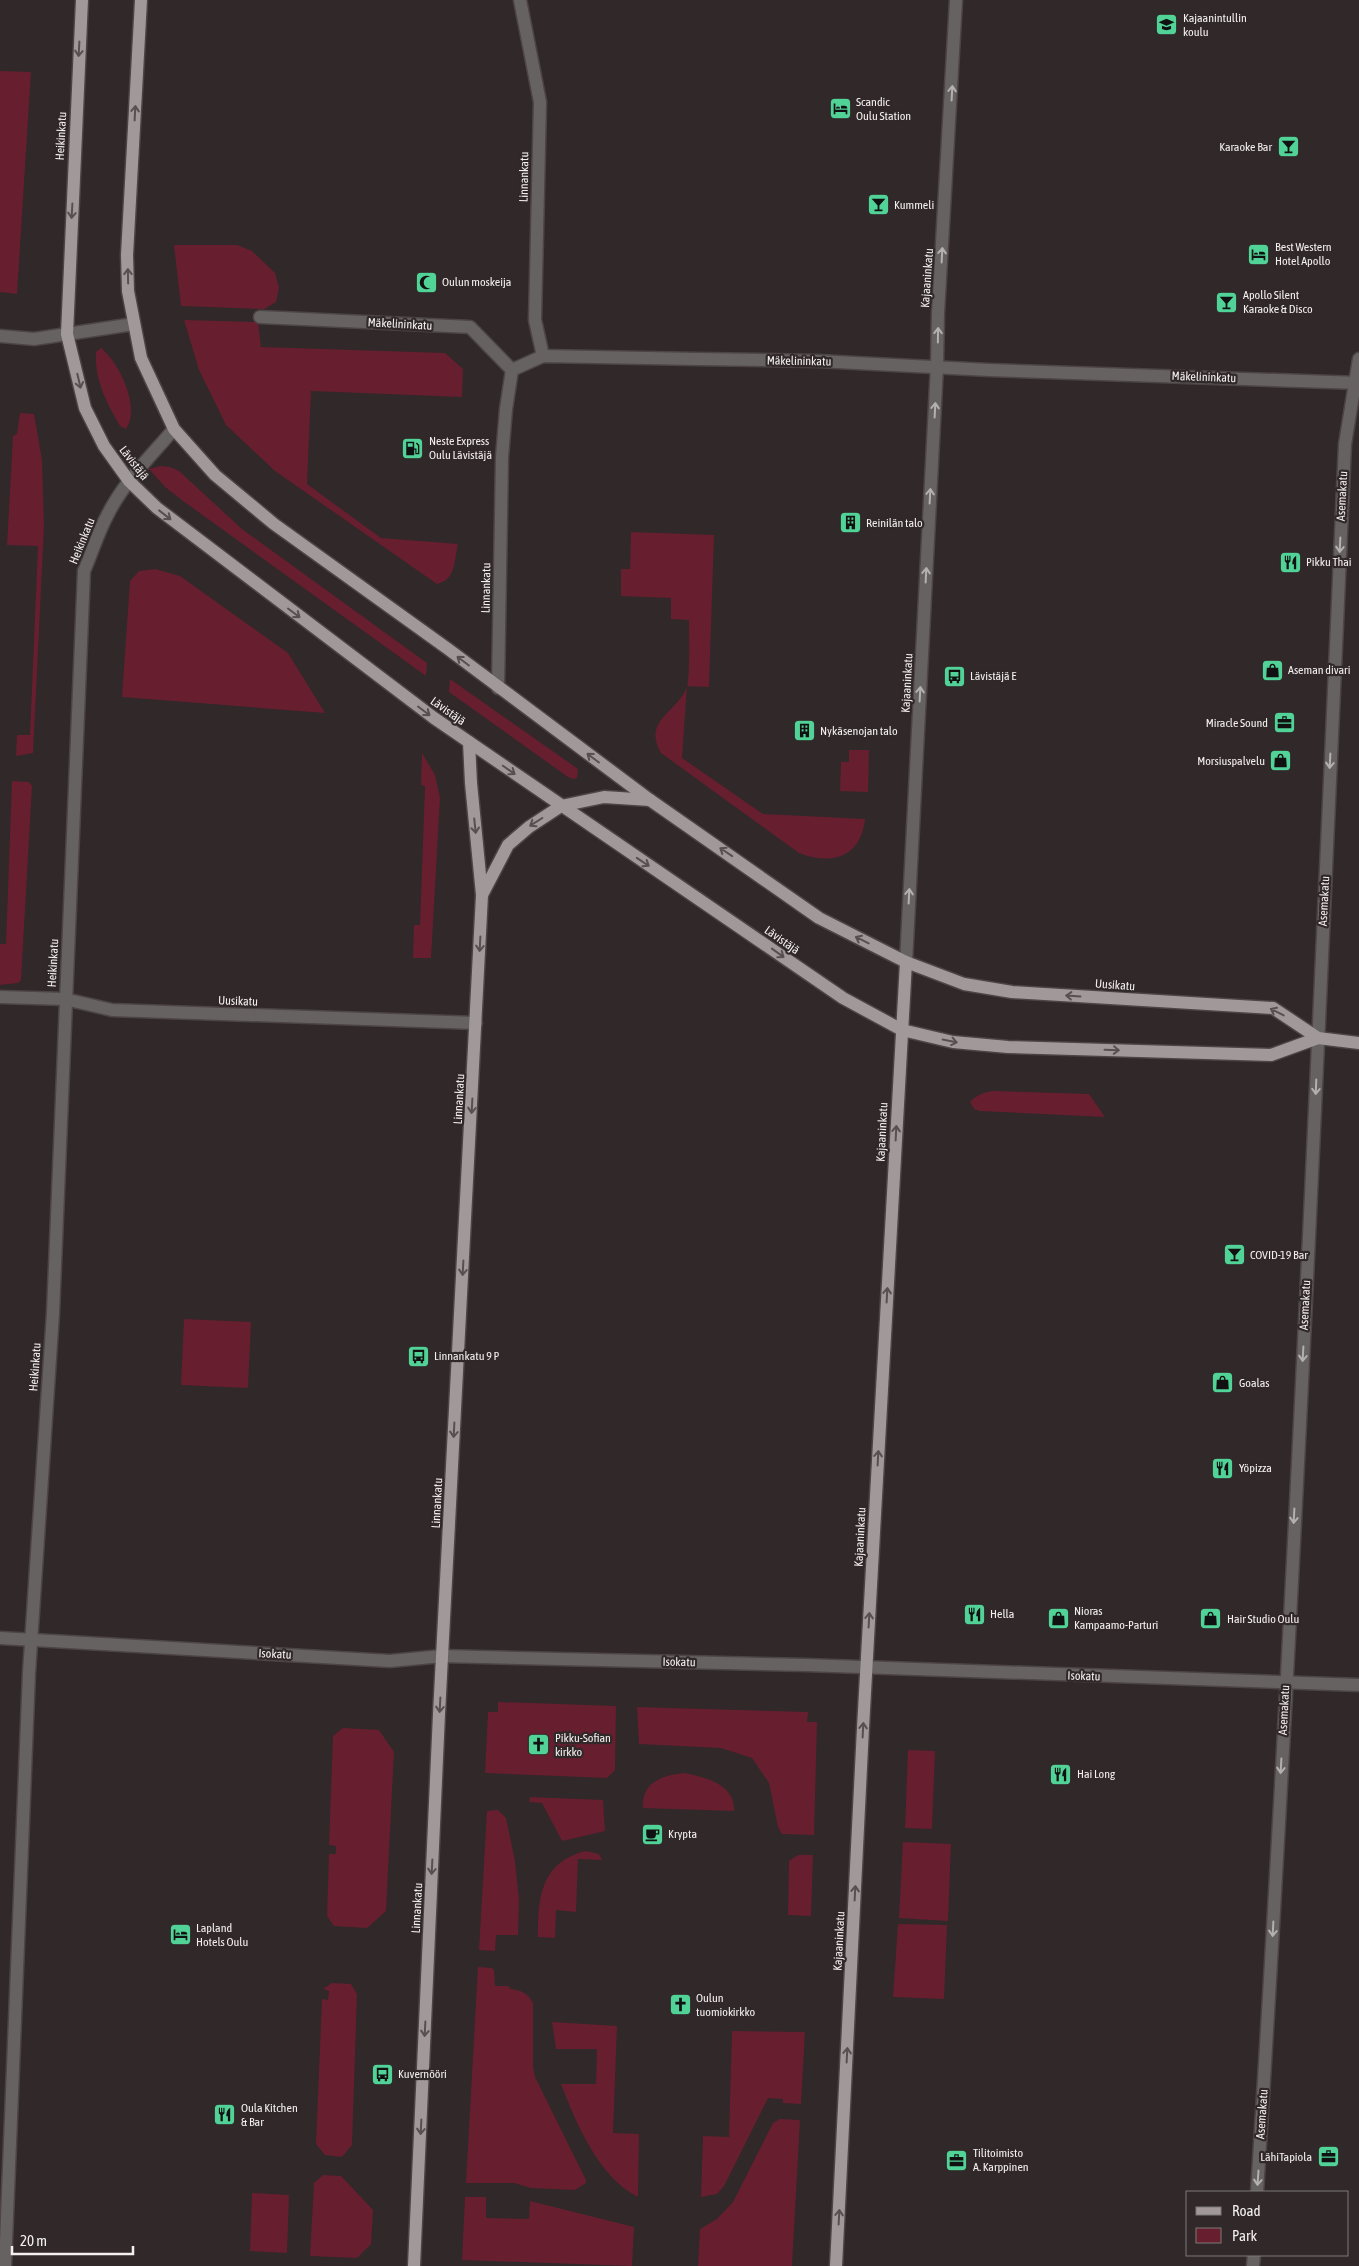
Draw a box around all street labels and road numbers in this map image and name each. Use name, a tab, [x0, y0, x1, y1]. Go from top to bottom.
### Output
street label: Heikinkatu	[53, 111, 69, 161]
street label: Linnankatu	[517, 151, 531, 202]
street label: Kajaaninkatu	[918, 248, 936, 308]
street label: Mäkelininkatu	[367, 315, 433, 333]
street label: Mäkelininkatu	[767, 353, 832, 369]
street label: Mäkelininkatu	[1171, 369, 1237, 385]
street label: Lävistäjä	[116, 443, 152, 483]
street label: Asemakatu	[1334, 471, 1350, 521]
street label: Heikinkatu	[66, 516, 98, 566]
street label: Linnankatu	[479, 562, 493, 613]
street label: Kajaaninkatu	[898, 653, 916, 713]
street label: Lävistäjä	[428, 694, 468, 728]
street label: Asemakatu	[1316, 876, 1332, 926]
street label: Lävistäjä	[762, 923, 802, 957]
street label: Heikinkatu	[45, 938, 61, 988]
street label: Uusikatu	[1095, 977, 1136, 993]
street label: Uusikatu	[218, 993, 258, 1009]
street label: Linnankatu	[451, 1073, 467, 1125]
street label: Kajaaninkatu	[873, 1102, 891, 1162]
street label: Asemakatu	[1297, 1280, 1313, 1330]
street label: Heikinkatu	[26, 1342, 44, 1392]
street label: Linnankatu	[429, 1477, 445, 1529]
street label: Kajaaninkatu	[851, 1507, 869, 1567]
street label: Isokatu	[258, 1646, 292, 1662]
street label: Isokatu	[662, 1655, 696, 1669]
street label: Isokatu	[1067, 1668, 1101, 1684]
street label: Asemakatu	[1276, 1685, 1292, 1735]
street label: Linnankatu	[409, 1882, 425, 1934]
street label: Kajaaninkatu	[830, 1911, 848, 1971]
street label: Asemakatu	[1253, 2088, 1271, 2139]

